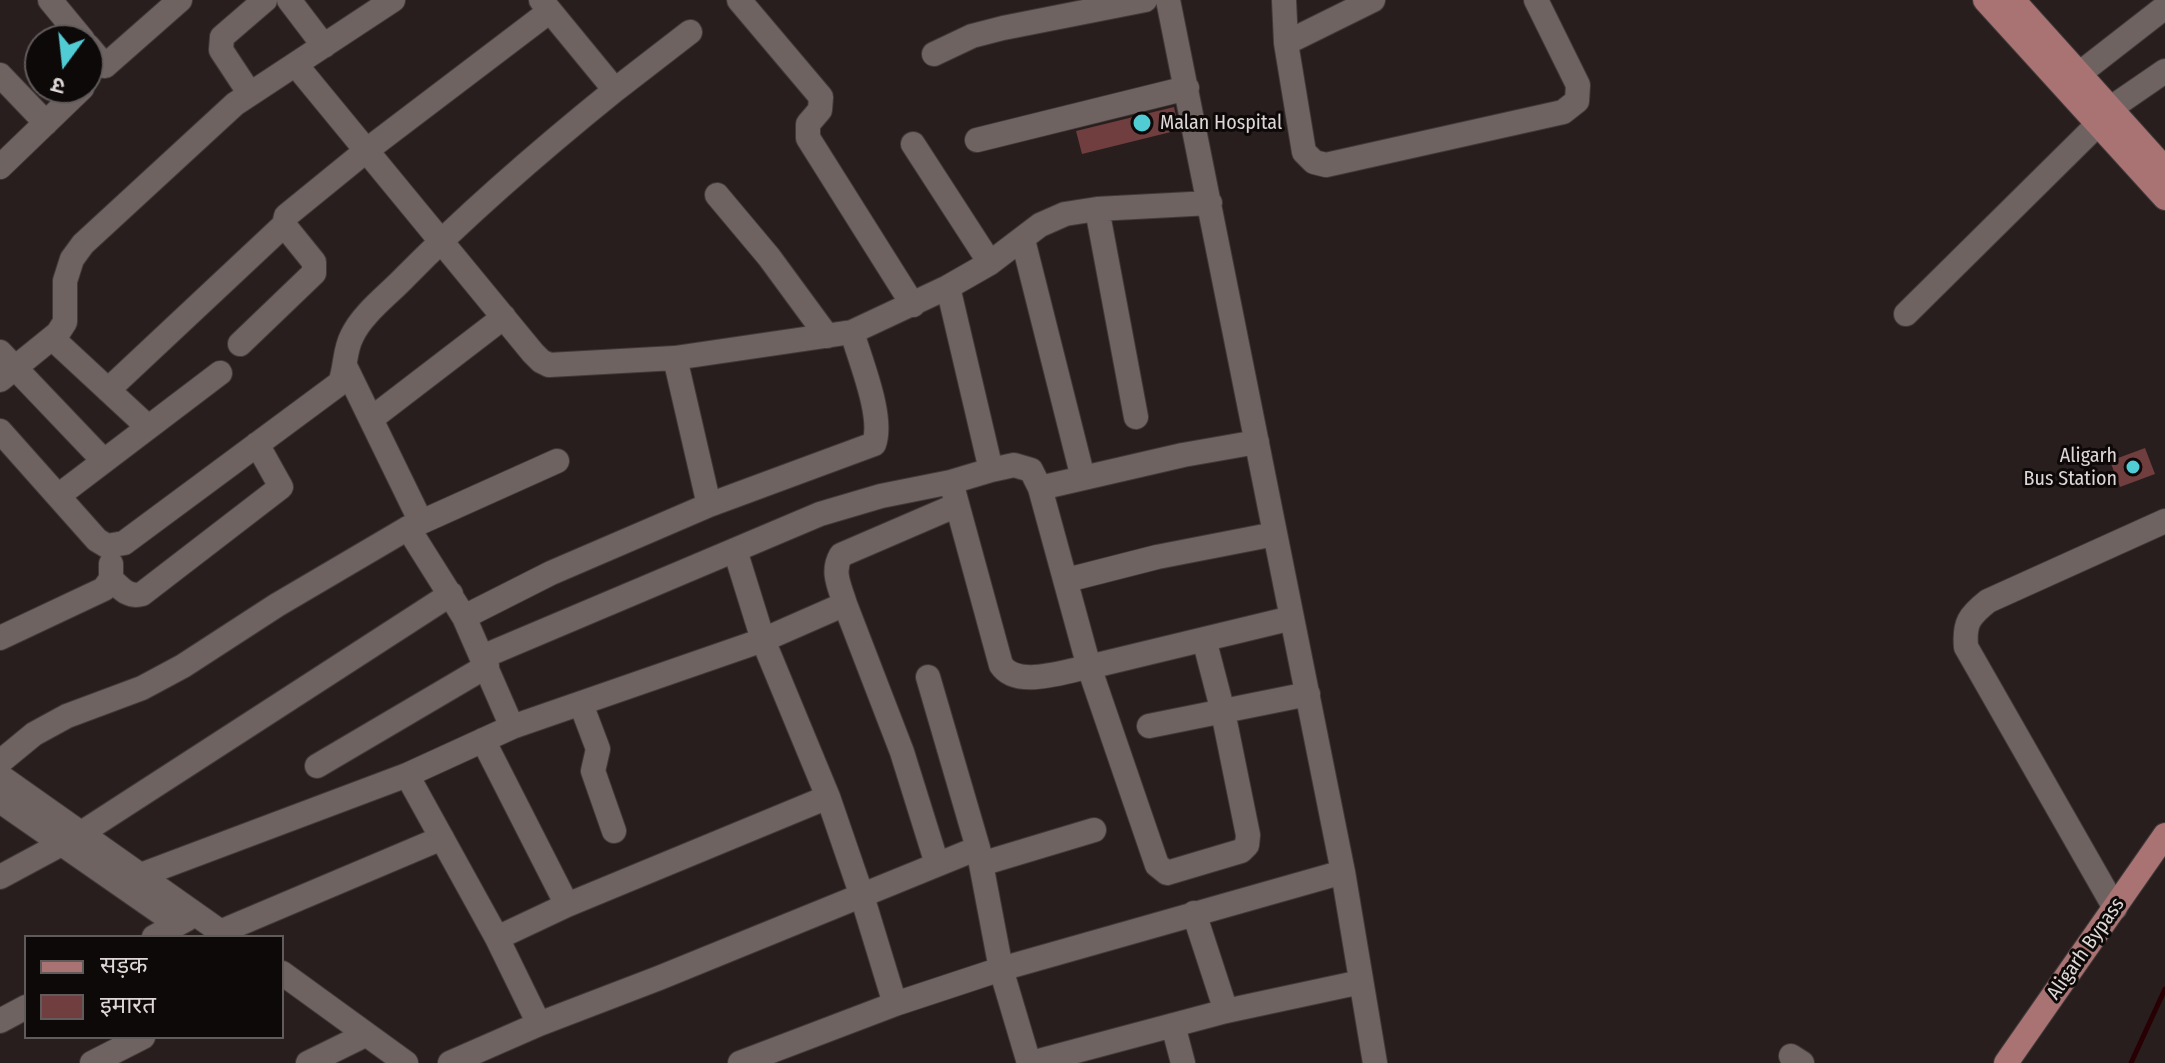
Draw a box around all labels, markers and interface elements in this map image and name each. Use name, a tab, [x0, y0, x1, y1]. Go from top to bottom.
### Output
north arrow	[24, 24, 104, 104]
text: उ	[48, 71, 68, 100]
place label: Malan Hospital	[1160, 111, 1282, 135]
marker: Malan Hospital	[1131, 112, 1153, 134]
place label: Aligarh Bus Station	[2024, 444, 2117, 491]
marker: Aligarh Bus Station	[2124, 458, 2142, 476]
street label: Aligarh Bypass	[2042, 893, 2130, 1005]
legend	[24, 935, 284, 1039]
text: सड़क	[100, 951, 148, 979]
text: इमारत	[100, 991, 156, 1019]

